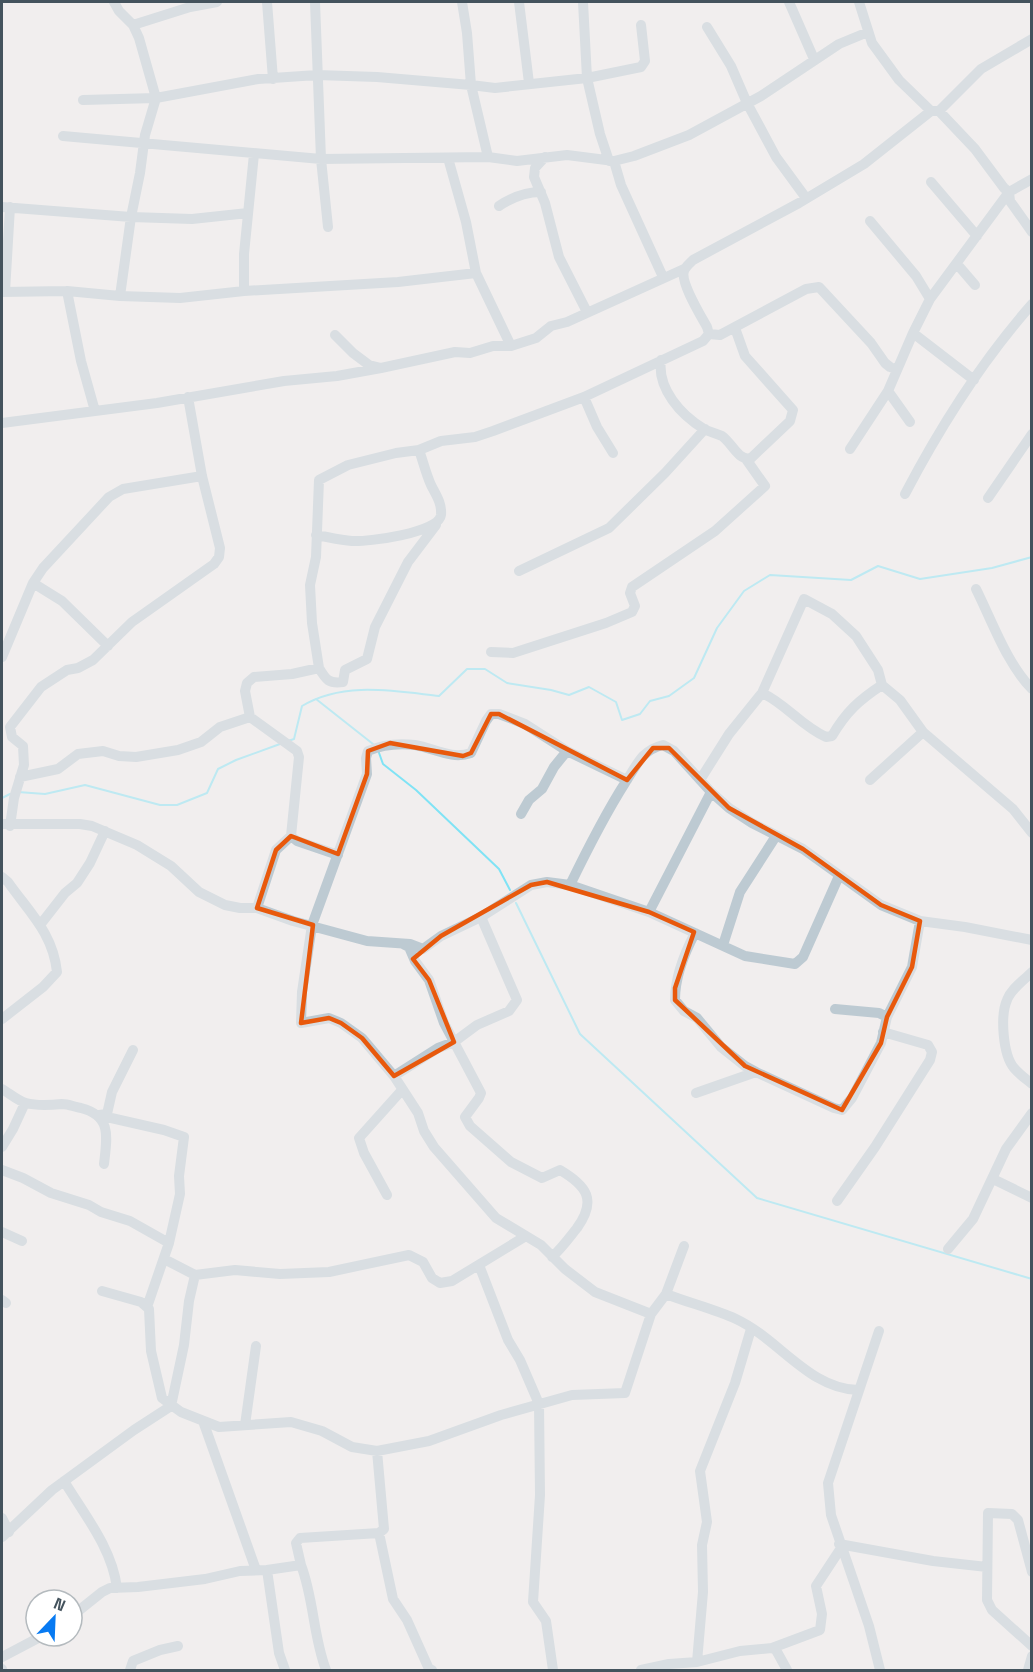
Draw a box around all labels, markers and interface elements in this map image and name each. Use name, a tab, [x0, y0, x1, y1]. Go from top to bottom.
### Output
north arrow	[24, 1588, 84, 1648]
text: N	[51, 1593, 69, 1616]

